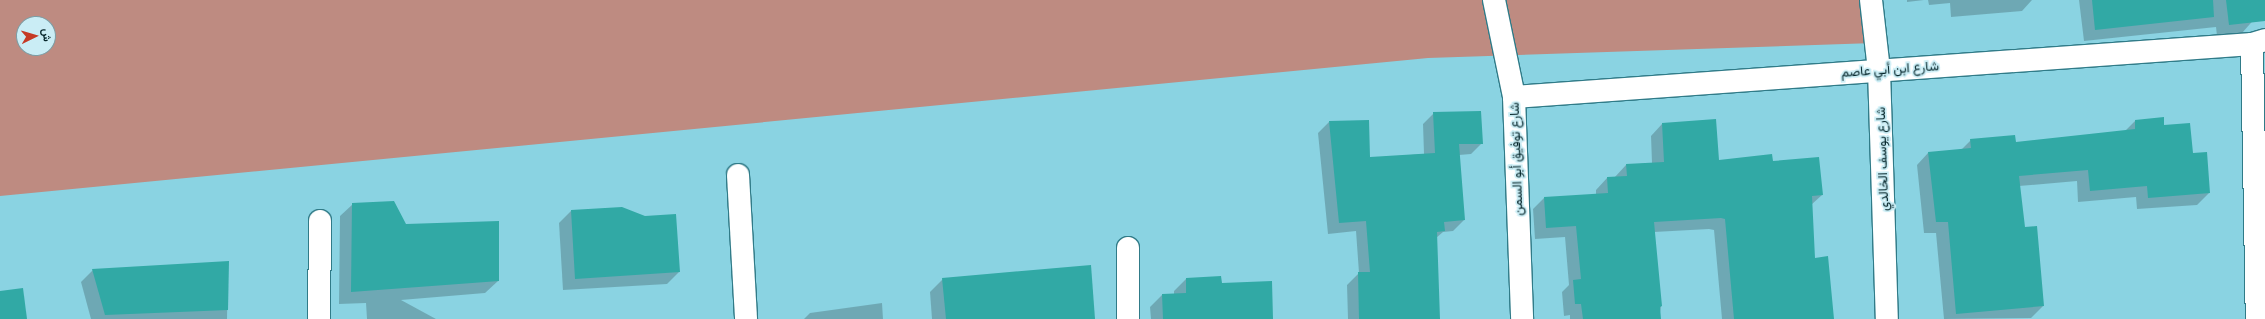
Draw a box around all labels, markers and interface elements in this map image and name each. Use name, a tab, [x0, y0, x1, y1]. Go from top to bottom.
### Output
north arrow	[16, 16, 56, 56]
text: ش	[40, 28, 55, 42]
street label: شارع ابن أبي عاصم	[1841, 58, 1939, 80]
street label: شارع توفيق أبو السمن	[1506, 102, 1526, 216]
street label: شارع يوسف الخالدي	[1872, 107, 1892, 211]

